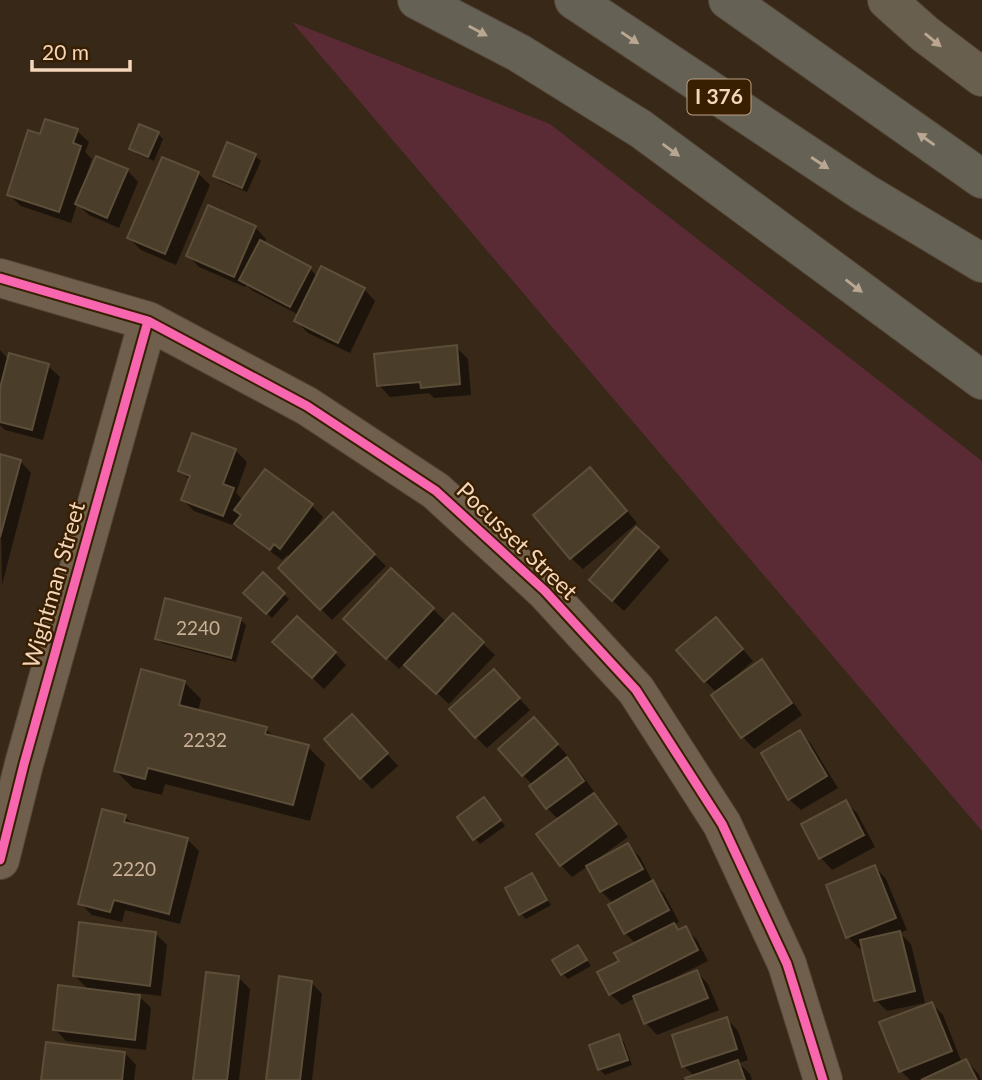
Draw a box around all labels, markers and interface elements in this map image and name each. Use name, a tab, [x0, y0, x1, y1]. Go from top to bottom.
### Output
one-way arrow	[468, 25, 487, 37]
scale bar	[32, 28, 130, 72]
one-way arrow	[621, 31, 640, 44]
one-way arrow	[924, 33, 942, 47]
text: 20 m	[42, 39, 89, 64]
road number: I 376	[688, 80, 750, 114]
one-way arrow	[917, 132, 935, 146]
one-way arrow	[662, 143, 680, 157]
one-way arrow	[810, 157, 830, 170]
one-way arrow	[845, 278, 863, 292]
street label: Pocusset Street	[452, 476, 584, 605]
street label: Wightman Street	[16, 498, 90, 671]
house number: 2240	[176, 616, 220, 639]
house number: 2232	[183, 728, 227, 751]
house number: 2220	[112, 857, 156, 880]

